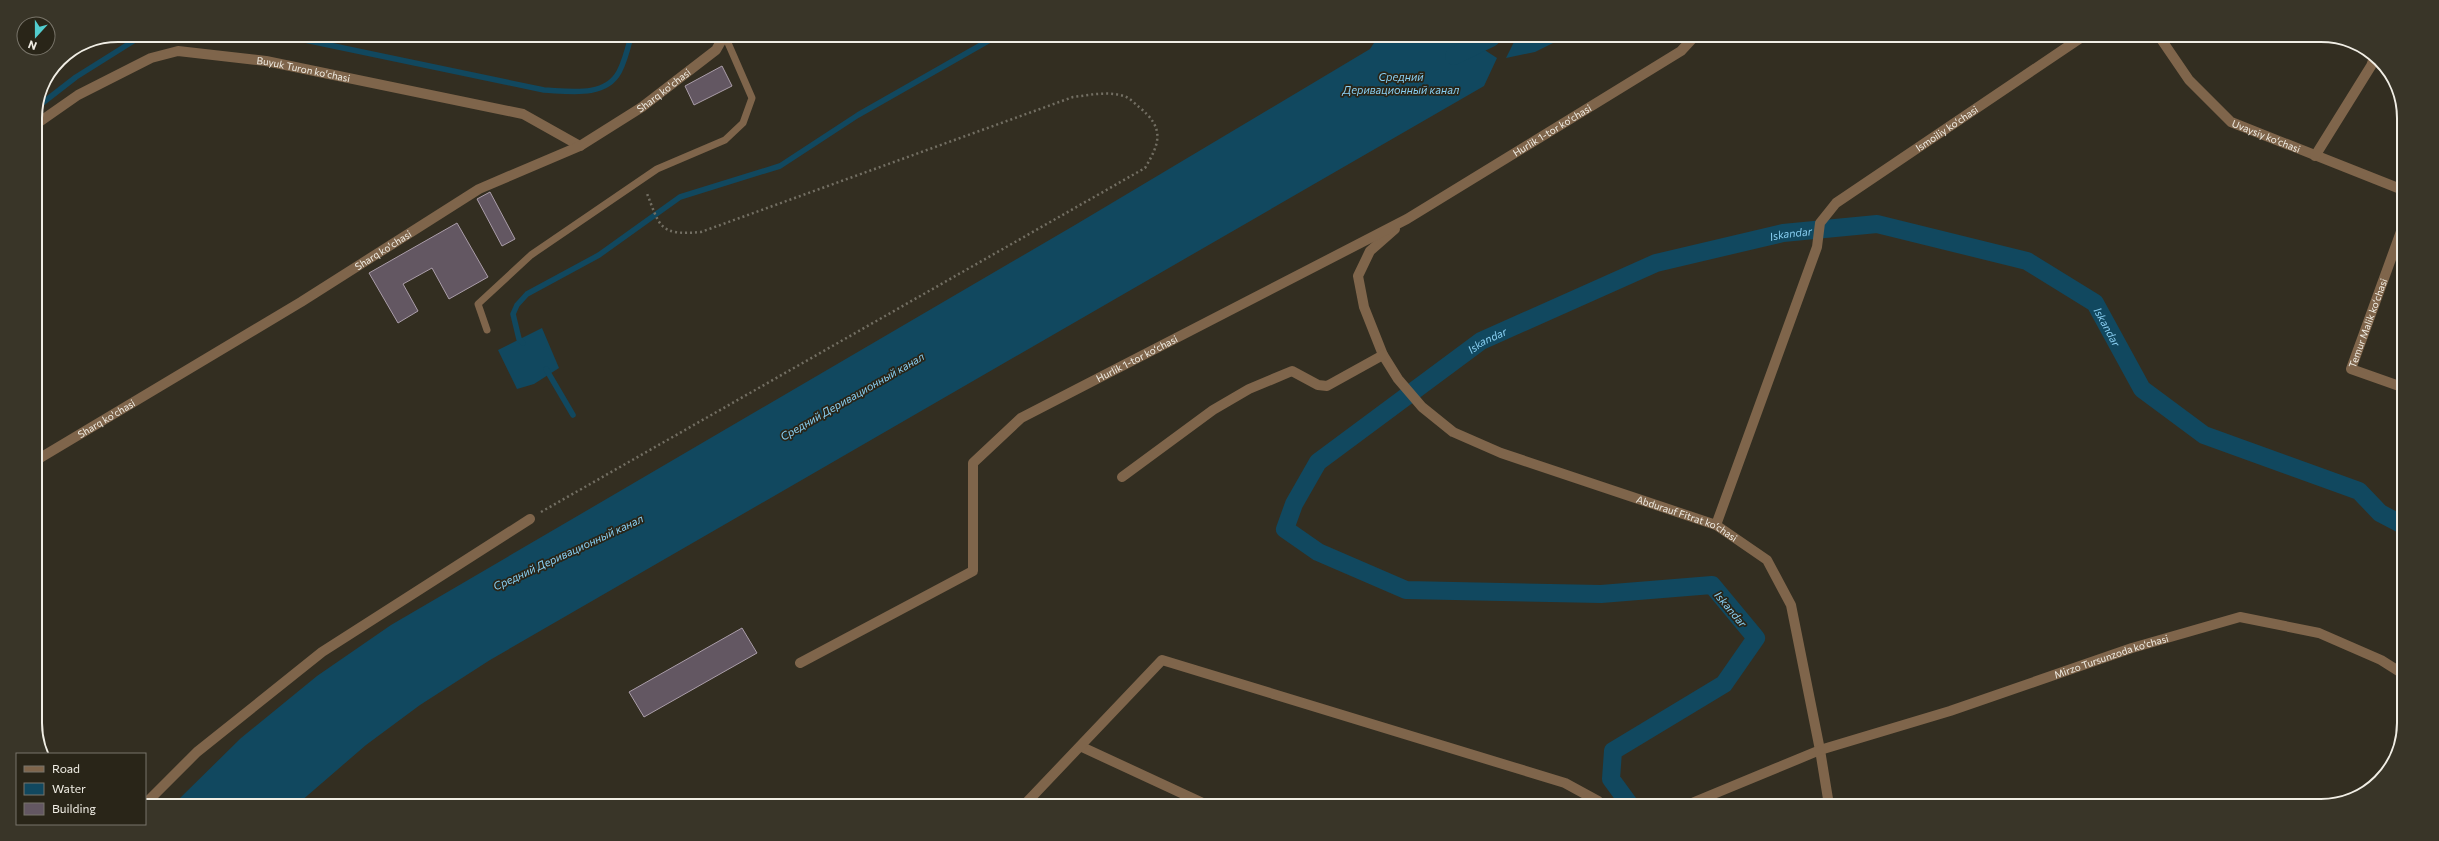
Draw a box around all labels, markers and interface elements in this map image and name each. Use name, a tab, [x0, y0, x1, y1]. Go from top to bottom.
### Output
north arrow	[16, 16, 56, 56]
text: N	[26, 38, 38, 53]
street label: Buyuk Turon ko'chasi	[256, 54, 351, 84]
street label: Sharq ko'chasi	[634, 66, 693, 115]
water label: Средний Деривационный канал	[1342, 70, 1460, 96]
street label: Hurlik 1-tor ko‘chasi	[1510, 102, 1593, 159]
street label: Ismoiliy ko‘chasi	[1913, 103, 1980, 154]
street label: Uvaysiy ko‘chasi	[2230, 117, 2302, 155]
water label: Iskandar	[1768, 224, 1813, 242]
street label: Sharq ko'chasi	[352, 228, 414, 272]
street label: Temur Malik ko‘chasi	[2346, 277, 2389, 369]
water label: Iskandar	[2092, 305, 2124, 349]
water label: Iskandar	[1465, 324, 1509, 356]
street label: Hurlik 1-tor ko‘chasi	[1094, 332, 1180, 384]
water label: Средний Деривационный канал	[778, 349, 927, 443]
street label: Sharq ko'chasi	[75, 397, 137, 440]
street label: Abdurauf Fitrat ko‘chasi	[1635, 493, 1740, 544]
water label: Средний Деривационный канал	[491, 511, 646, 593]
water label: Iskandar	[1712, 589, 1750, 630]
street label: Mirzo Tursunzoda ko‘chasi	[2052, 632, 2170, 681]
legend	[16, 753, 146, 825]
text: Road	[52, 761, 80, 775]
text: Water	[52, 781, 86, 795]
text: Building	[52, 801, 96, 815]

